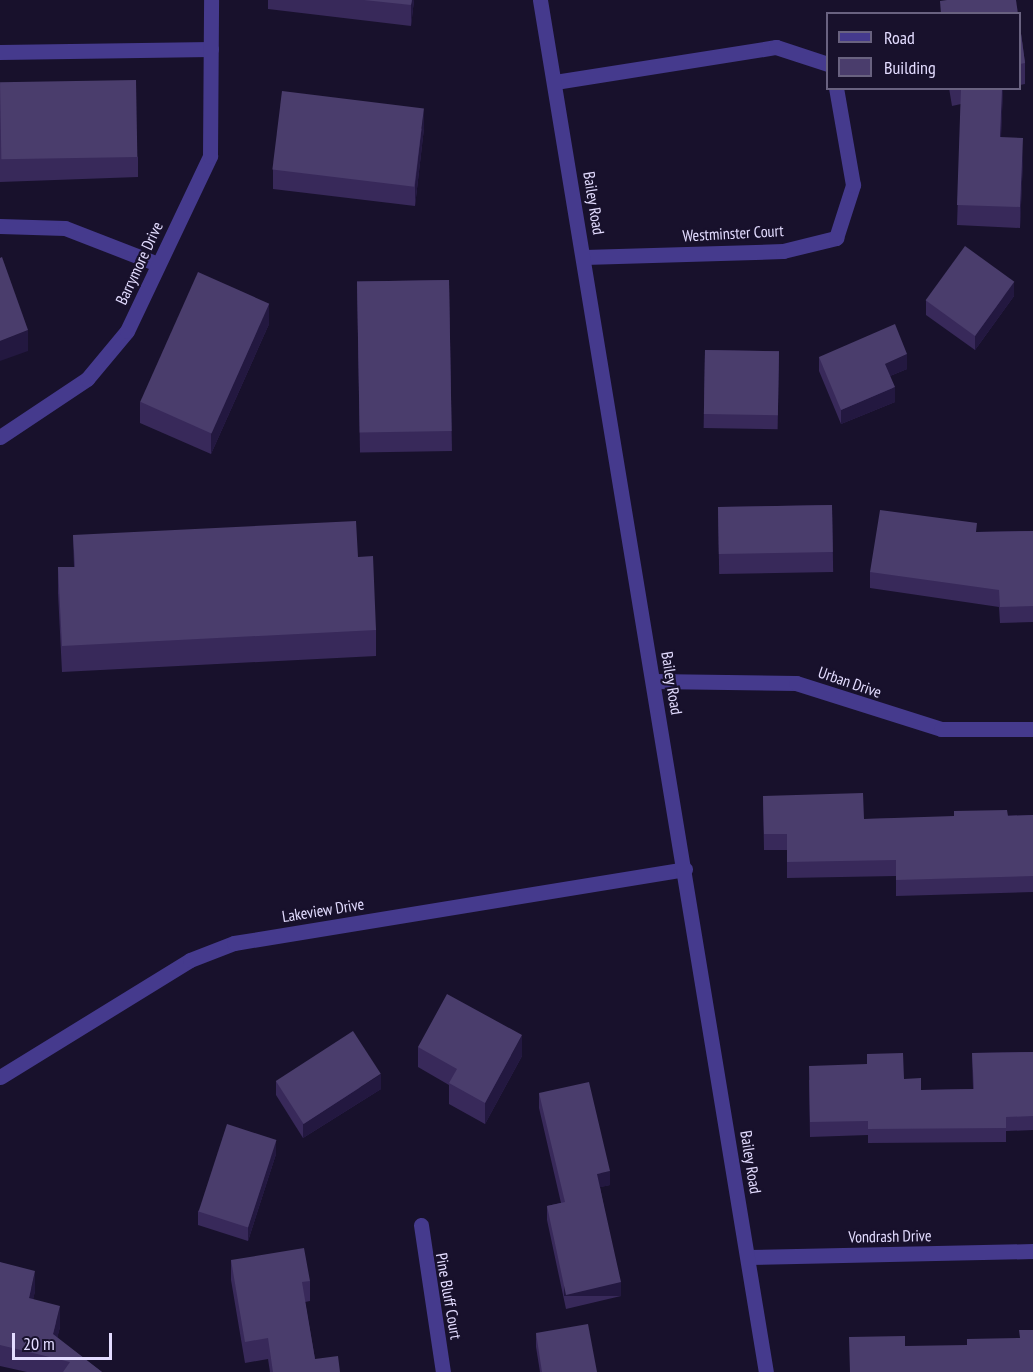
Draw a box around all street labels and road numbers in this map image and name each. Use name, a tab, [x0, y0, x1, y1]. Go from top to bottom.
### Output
street label: Bailey Road	[579, 170, 609, 236]
street label: Barrymore Drive	[111, 218, 167, 308]
street label: Westminster Court	[682, 221, 784, 245]
street label: Bailey Road	[657, 650, 687, 716]
street label: Urban Drive	[816, 662, 884, 702]
street label: Lakeview Drive	[280, 894, 366, 926]
street label: Bailey Road	[736, 1129, 766, 1195]
street label: Vondrash Drive	[848, 1226, 932, 1246]
street label: Pine Bluff Court	[432, 1251, 466, 1341]

